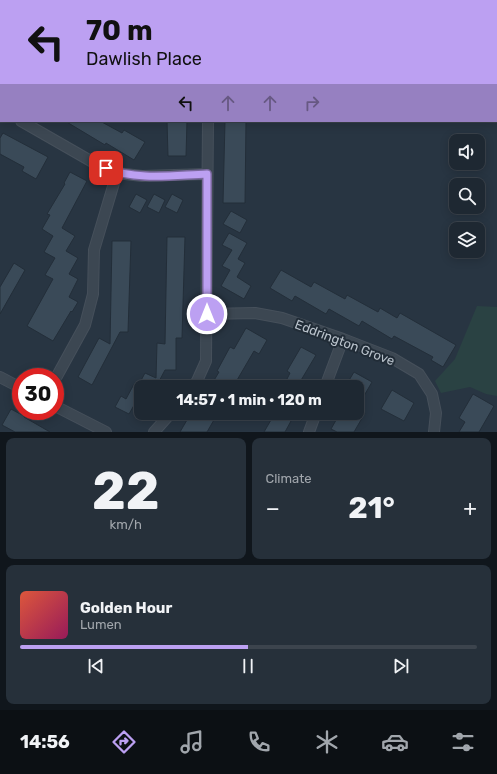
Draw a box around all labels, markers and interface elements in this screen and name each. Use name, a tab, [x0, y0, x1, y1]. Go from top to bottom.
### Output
text: 70 m	[86, 14, 153, 47]
icon: left	[20, 16, 72, 68]
text: Dawlish Place	[86, 48, 202, 70]
icon: left	[175, 92, 197, 114]
icon: ahead	[217, 92, 239, 114]
icon: ahead	[259, 92, 281, 114]
icon: right	[301, 92, 323, 114]
map controls	[449, 134, 485, 258]
button: sound	[449, 134, 485, 170]
pin	[89, 151, 123, 185]
icon: arrive	[95, 157, 117, 179]
button: search	[449, 178, 485, 214]
button: layers	[449, 222, 485, 258]
position arrow	[186, 293, 228, 335]
street label: Eddrington Grove	[292, 317, 397, 369]
speed limit sign: 30	[12, 368, 64, 420]
text: 14:57 · 1 min · 120 m	[176, 391, 322, 409]
text: 22	[92, 460, 160, 522]
text: Climate	[266, 471, 312, 486]
text: 21°	[348, 490, 395, 526]
text: −	[266, 495, 280, 522]
text: +	[463, 495, 477, 522]
text: km/h	[110, 517, 142, 532]
text: Golden Hour	[80, 599, 172, 617]
text: Lumen	[80, 617, 122, 632]
icon: previous	[85, 655, 107, 677]
icon: pause	[237, 655, 259, 677]
icon: next	[390, 655, 412, 677]
icon: directions	[110, 728, 138, 756]
icon: music	[178, 728, 206, 756]
icon: phone	[245, 728, 273, 756]
icon: climate	[313, 728, 341, 756]
icon: car	[381, 728, 409, 756]
icon: filters	[449, 728, 477, 756]
text: 14:56	[20, 731, 70, 753]

